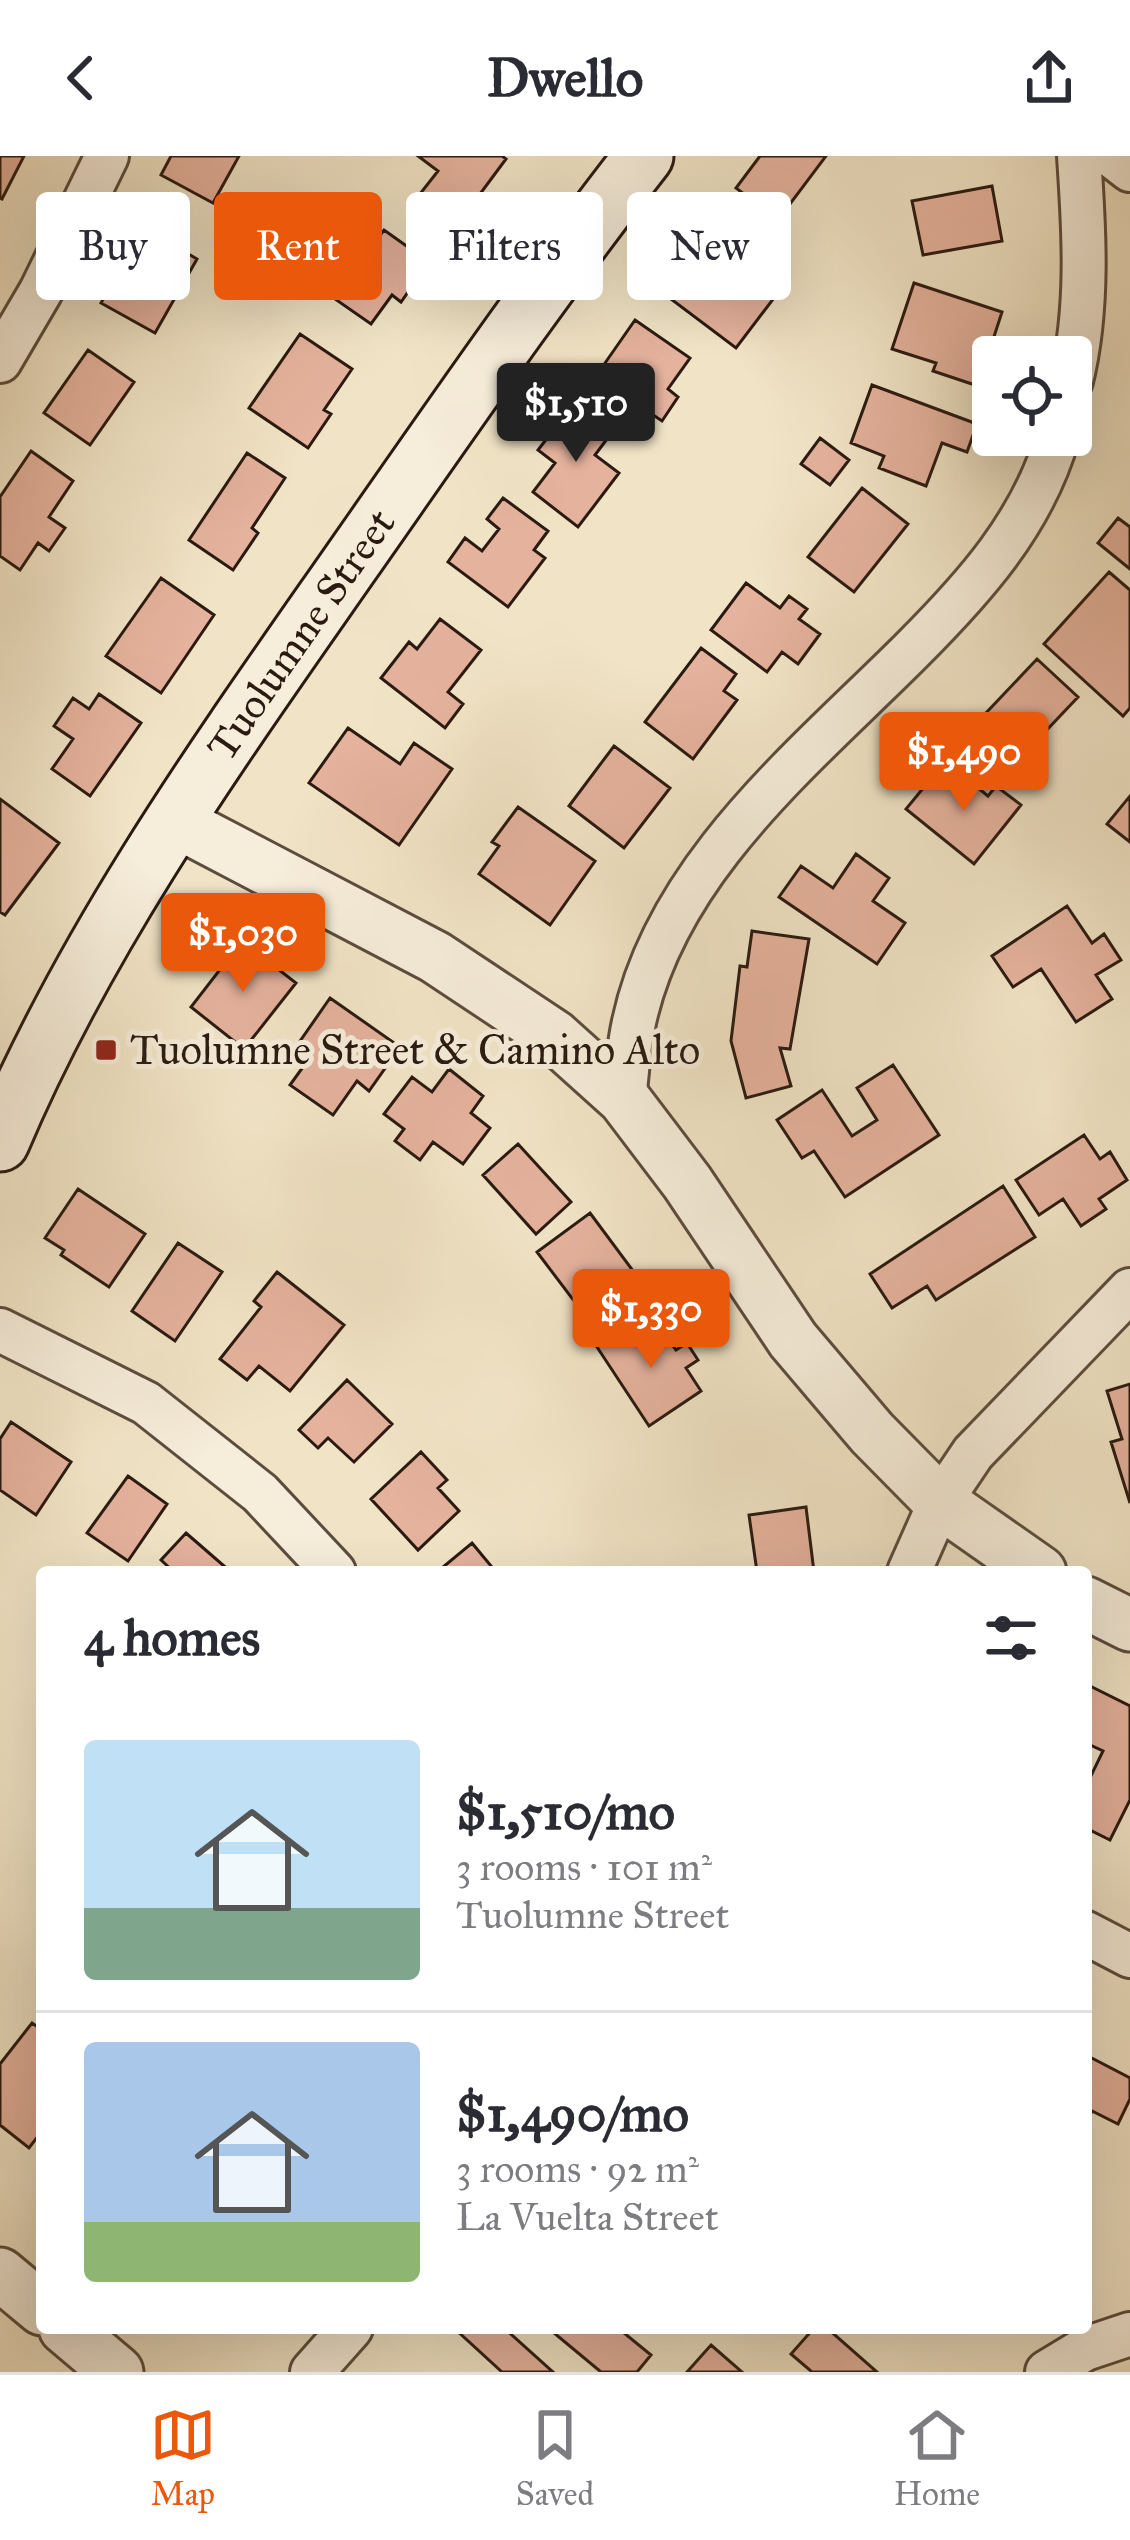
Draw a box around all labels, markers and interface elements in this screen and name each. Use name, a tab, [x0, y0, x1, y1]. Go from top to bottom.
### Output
icon: back	[48, 45, 114, 111]
text: Dwello	[487, 45, 643, 111]
icon: share	[1016, 45, 1082, 111]
chip: Buy	[36, 192, 190, 300]
chip: Rent	[214, 192, 382, 300]
chip: Filters	[406, 192, 603, 300]
chip: New	[627, 192, 791, 300]
map controls	[972, 336, 1092, 456]
button: locate	[972, 336, 1092, 456]
pin: $1,510	[478, 363, 674, 465]
text: $1,510	[524, 378, 628, 426]
street label: Tuolumne Street	[196, 499, 406, 770]
pin: $1,490	[866, 712, 1062, 814]
text: $1,490	[906, 727, 1022, 775]
pin: $1,030	[145, 893, 341, 995]
text: $1,030	[188, 908, 298, 956]
place label: Tuolumne Street & Camino Alto	[130, 1024, 700, 1076]
marker: Tuolumne Street & Camino Alto	[93, 1037, 119, 1063]
pin: $1,330	[553, 1269, 749, 1371]
text: $1,330	[600, 1284, 702, 1332]
icon: filters	[978, 1605, 1044, 1671]
text: 4 homes	[84, 1607, 260, 1669]
text: $1,510/mo	[456, 1781, 675, 1843]
icon: home	[180, 1788, 324, 1932]
text: 3 rooms · 101 m²	[456, 1843, 712, 1891]
text: Tuolumne Street	[456, 1891, 729, 1939]
text: $1,490/mo	[456, 2083, 689, 2145]
icon: home	[180, 2090, 324, 2234]
text: 3 rooms · 92 m²	[456, 2145, 699, 2193]
text: La Vuelta Street	[456, 2193, 719, 2241]
tab: Map	[150, 2402, 216, 2514]
tab: Saved	[516, 2402, 594, 2514]
tab: Home	[894, 2402, 980, 2514]

